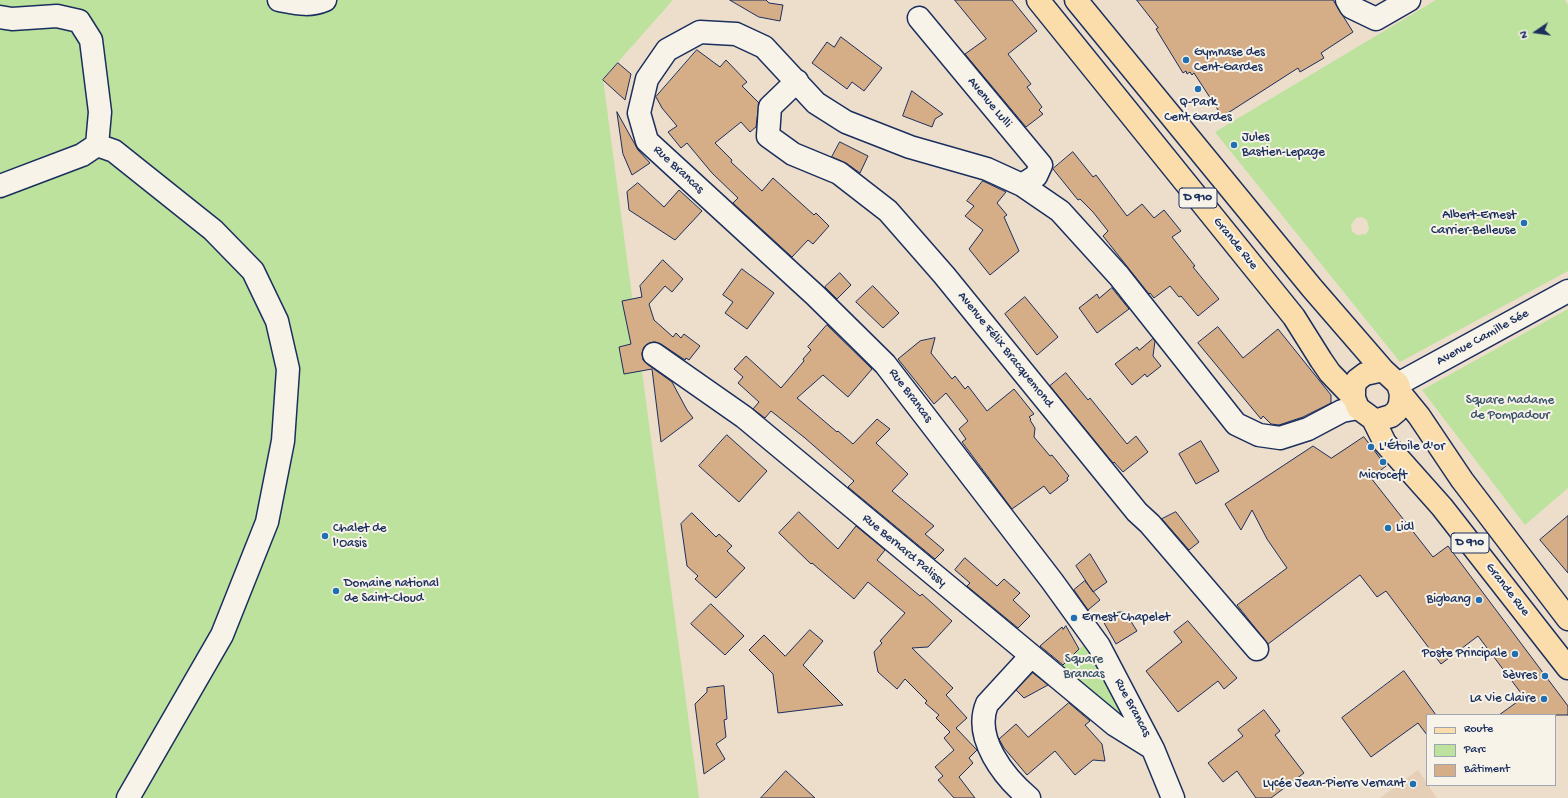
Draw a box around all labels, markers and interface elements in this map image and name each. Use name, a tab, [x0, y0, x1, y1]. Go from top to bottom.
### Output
north arrow	[1516, 12, 1556, 52]
text: N	[1518, 30, 1531, 40]
place label: Gymnase des Cent-Gardes	[1194, 45, 1265, 76]
marker: Gymnase des Cent-Gardes	[1181, 55, 1191, 65]
street label: Avenue Lulli	[963, 74, 1015, 132]
marker: Q-Park Cent Gardes	[1193, 84, 1203, 94]
place label: Q-Park Cent Gardes	[1164, 95, 1232, 126]
place label: Jules Bastien-Lepage	[1242, 130, 1325, 161]
marker: Jules Bastien-Lepage	[1229, 140, 1239, 150]
street label: Rue Brancas	[649, 143, 707, 197]
road number: D 910	[1179, 188, 1217, 208]
place label: Albert-Ernest Carrier-Belleuse	[1431, 208, 1516, 239]
street label: Grande Rue	[1209, 215, 1261, 273]
marker: Albert-Ernest Carrier-Belleuse	[1519, 218, 1529, 228]
street label: Avenue Félix Bracquemond	[954, 289, 1056, 411]
street label: Avenue Camille Sée	[1434, 306, 1532, 370]
street label: Rue Brancas	[885, 366, 935, 426]
park label: Square Madame de Pompadour	[1466, 393, 1554, 424]
place label: L'Étoile d'or	[1379, 439, 1445, 455]
marker: L'Étoile d'or	[1366, 442, 1376, 452]
marker: Microceft	[1378, 457, 1388, 467]
place label: Microceft	[1359, 468, 1407, 484]
street label: Rue Bernard Palissy	[859, 511, 949, 591]
place label: Lidl	[1396, 520, 1414, 536]
place label: Chalet de l'Oasis	[333, 521, 387, 552]
marker: Lidl	[1383, 523, 1393, 533]
marker: Chalet de l'Oasis	[320, 531, 330, 541]
road number: D 910	[1451, 533, 1489, 553]
street label: Grande Rue	[1481, 560, 1533, 620]
place label: Domaine national de Saint-Cloud	[344, 576, 439, 607]
marker: Domaine national de Saint-Cloud	[331, 586, 341, 596]
place label: Bigbang	[1426, 592, 1471, 608]
marker: Bigbang	[1474, 595, 1484, 605]
place label: Ernest Chapelet	[1082, 610, 1170, 626]
marker: Ernest Chapelet	[1069, 613, 1079, 623]
place label: Poste Principale	[1422, 646, 1507, 662]
marker: Poste Principale	[1510, 649, 1520, 659]
park label: Square Brancas	[1063, 652, 1105, 683]
place label: Sèvres	[1502, 668, 1537, 684]
marker: Sèvres	[1540, 671, 1550, 681]
street label: Rue Brancas	[1110, 676, 1154, 740]
place label: La Vie Claire	[1470, 691, 1536, 707]
marker: La Vie Claire	[1539, 694, 1549, 704]
legend	[1426, 714, 1556, 786]
text: Route	[1464, 723, 1493, 737]
text: Parc	[1464, 743, 1486, 757]
text: Bâtiment	[1464, 763, 1510, 777]
place label: Lycée Jean-Pierre Vernant	[1263, 776, 1405, 792]
marker: Lycée Jean-Pierre Vernant	[1408, 779, 1418, 789]

